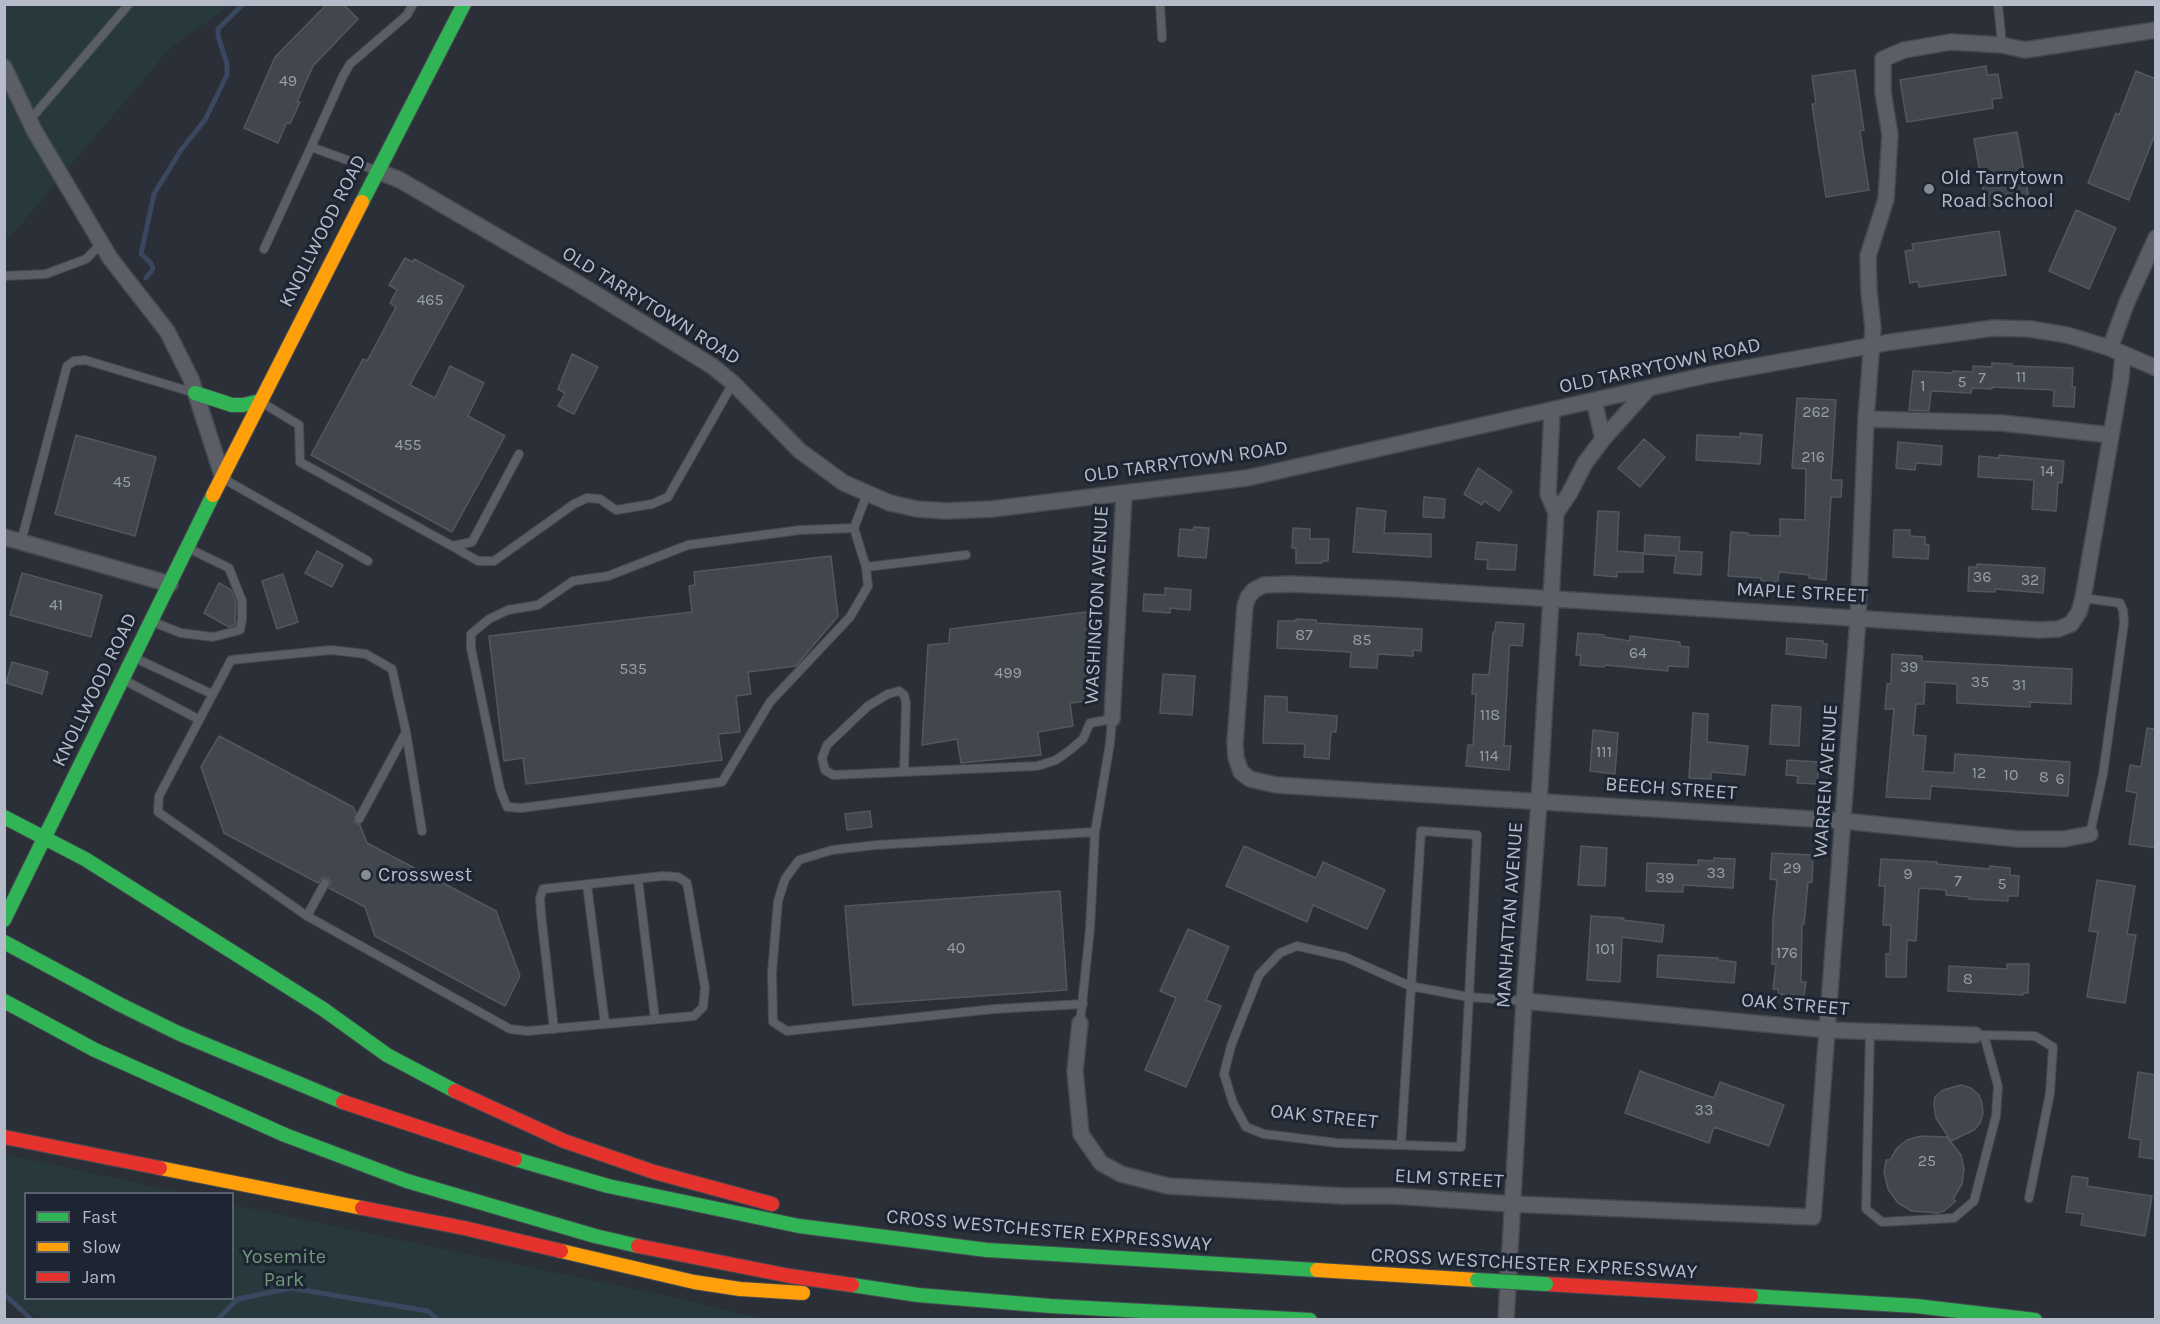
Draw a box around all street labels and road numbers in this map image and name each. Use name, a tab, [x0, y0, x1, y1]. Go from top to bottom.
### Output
street label: KNOLLWOOD ROAD	[274, 151, 372, 311]
street label: OLD TARRYTOWN ROAD	[558, 241, 744, 371]
street label: OLD TARRYTOWN ROAD	[1557, 333, 1763, 399]
street label: OLD TARRYTOWN ROAD	[1083, 436, 1289, 488]
street label: WASHINGTON AVENUE	[1080, 505, 1114, 705]
street label: MAPLE STREET	[1736, 578, 1868, 608]
street label: KNOLLWOOD ROAD	[47, 609, 143, 771]
street label: WARREN AVENUE	[1809, 703, 1843, 859]
street label: BEECH STREET	[1604, 772, 1738, 806]
street label: MANHATTAN AVENUE	[1492, 821, 1528, 1009]
street label: OAK STREET	[1740, 988, 1850, 1022]
street label: OAK STREET	[1269, 1099, 1379, 1135]
street label: ELM STREET	[1394, 1164, 1504, 1194]
street label: CROSS WESTCHESTER EXPRESSWAY	[885, 1205, 1213, 1257]
street label: CROSS WESTCHESTER EXPRESSWAY	[1370, 1243, 1698, 1285]

